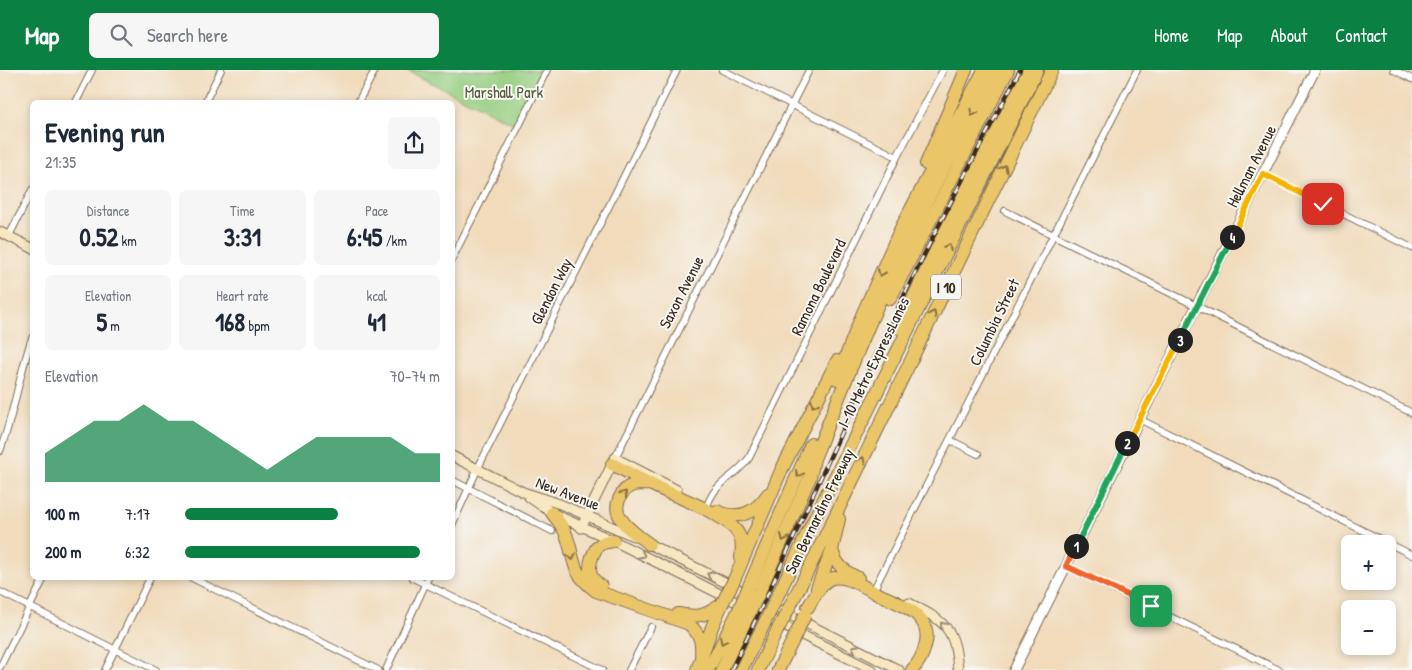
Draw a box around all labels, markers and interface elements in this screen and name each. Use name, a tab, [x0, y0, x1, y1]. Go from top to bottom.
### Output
search box	[89, 13, 439, 58]
text: Map	[25, 19, 59, 51]
icon: search	[107, 21, 135, 49]
text: Search here	[147, 22, 228, 48]
text: Home	[1154, 23, 1189, 48]
text: Map	[1217, 23, 1242, 48]
text: About	[1270, 23, 1307, 48]
text: Contact	[1335, 23, 1387, 48]
park label: Marshall Park	[465, 81, 544, 103]
one-way arrow	[969, 108, 979, 117]
text: Evening run	[45, 113, 165, 151]
button: share	[388, 117, 440, 169]
street label: Hellman Avenue	[1221, 121, 1281, 211]
text: 21:35	[45, 151, 76, 173]
one-way arrow	[998, 164, 1008, 173]
pin	[1302, 183, 1344, 225]
icon: check	[1309, 190, 1337, 218]
text: Distance	[87, 201, 130, 220]
text: Time	[230, 201, 255, 220]
text: Pace	[365, 201, 388, 220]
text: 0.52	[79, 220, 118, 254]
text: 3:31	[224, 220, 261, 254]
text: 6:45	[347, 220, 382, 254]
pin: 4	[1220, 224, 1244, 250]
text: 4	[1230, 228, 1235, 247]
text: km	[118, 231, 137, 250]
text: /km	[382, 231, 407, 250]
street label: Ramona Boulevard	[785, 235, 851, 339]
one-way arrow	[942, 244, 952, 253]
street label: Saxon Avenue	[653, 251, 709, 332]
street label: Glendon Way	[525, 254, 577, 328]
one-way arrow	[876, 268, 887, 277]
road number: I 10	[931, 274, 961, 300]
street label: Columbia Street	[963, 274, 1025, 369]
text: Elevation	[85, 286, 131, 305]
text: Heart rate	[216, 286, 269, 305]
text: kcal	[367, 286, 387, 305]
street label: I-10 Metro ExpressLanes	[832, 293, 914, 431]
text: 5	[97, 305, 107, 339]
text: 168	[215, 305, 245, 339]
text: 41	[368, 305, 386, 339]
one-way arrow	[927, 310, 937, 319]
text: m	[107, 316, 120, 335]
text: bpm	[245, 316, 270, 335]
pin: 3	[1168, 328, 1192, 352]
text: 3	[1177, 331, 1184, 350]
text: Elevation	[45, 365, 98, 387]
text: 70–74 m	[390, 365, 440, 387]
one-way arrow	[810, 399, 820, 408]
pin: 2	[1114, 430, 1140, 456]
text: 2	[1124, 434, 1131, 453]
street label: San Bernardino Freeway	[779, 444, 859, 578]
one-way arrow	[856, 457, 866, 466]
one-way arrow	[794, 469, 805, 478]
street label: New Avenue	[533, 471, 604, 515]
one-way arrow	[618, 490, 627, 500]
text: 100 m	[45, 503, 80, 525]
text: 7:17	[125, 503, 150, 525]
one-way arrow	[779, 533, 790, 542]
pin: 1	[1064, 534, 1088, 558]
map controls	[1341, 535, 1396, 655]
button: +	[1341, 535, 1396, 590]
text: 1	[1074, 537, 1079, 556]
text: 200 m	[45, 541, 81, 563]
text: 6:32	[125, 541, 150, 563]
one-way arrow	[636, 549, 645, 559]
one-way arrow	[566, 552, 577, 561]
one-way arrow	[706, 571, 715, 581]
pin	[1130, 585, 1172, 627]
icon: arrive	[1137, 592, 1165, 620]
button: −	[1341, 600, 1396, 655]
one-way arrow	[940, 622, 949, 631]
one-way arrow	[719, 636, 729, 645]
one-way arrow	[852, 644, 861, 654]

